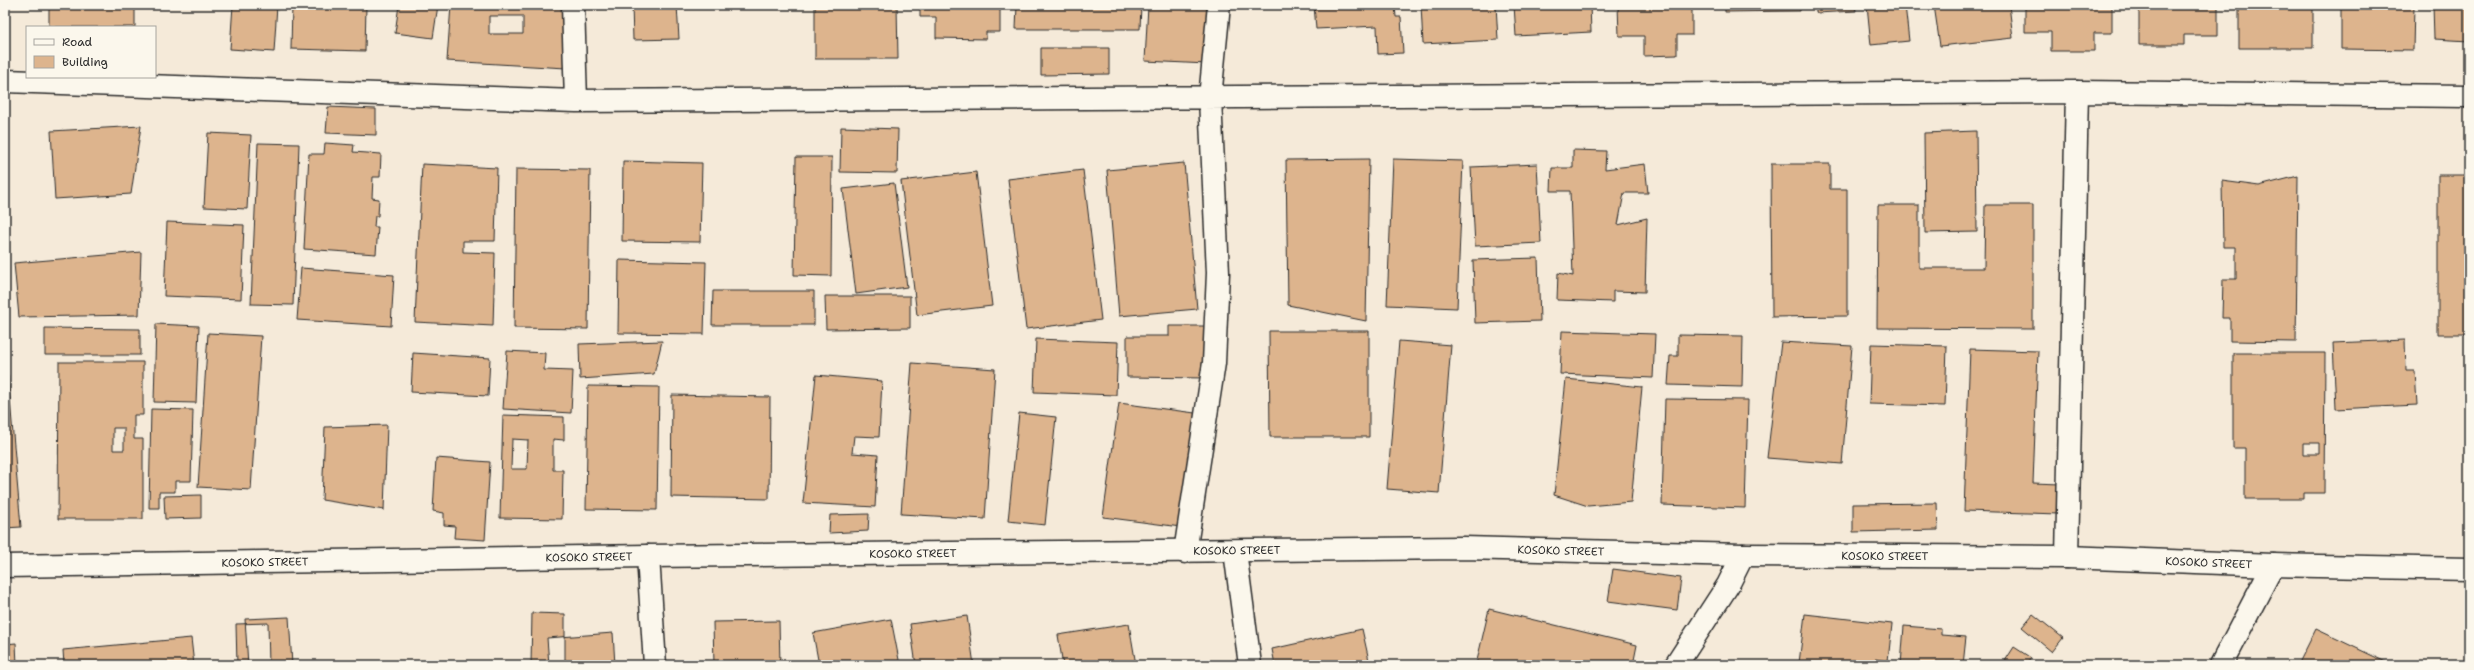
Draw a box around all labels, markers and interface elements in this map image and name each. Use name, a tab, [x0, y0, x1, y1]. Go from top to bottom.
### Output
legend	[26, 26, 156, 78]
text: Road	[62, 34, 93, 50]
text: Building	[62, 54, 108, 70]
street label: KOSOKO STREET	[1193, 542, 1281, 558]
street label: KOSOKO STREET	[1517, 542, 1605, 559]
street label: KOSOKO STREET	[869, 545, 957, 561]
street label: KOSOKO STREET	[1841, 548, 1929, 564]
street label: KOSOKO STREET	[545, 549, 633, 565]
street label: KOSOKO STREET	[2165, 553, 2253, 572]
street label: KOSOKO STREET	[221, 554, 309, 570]

